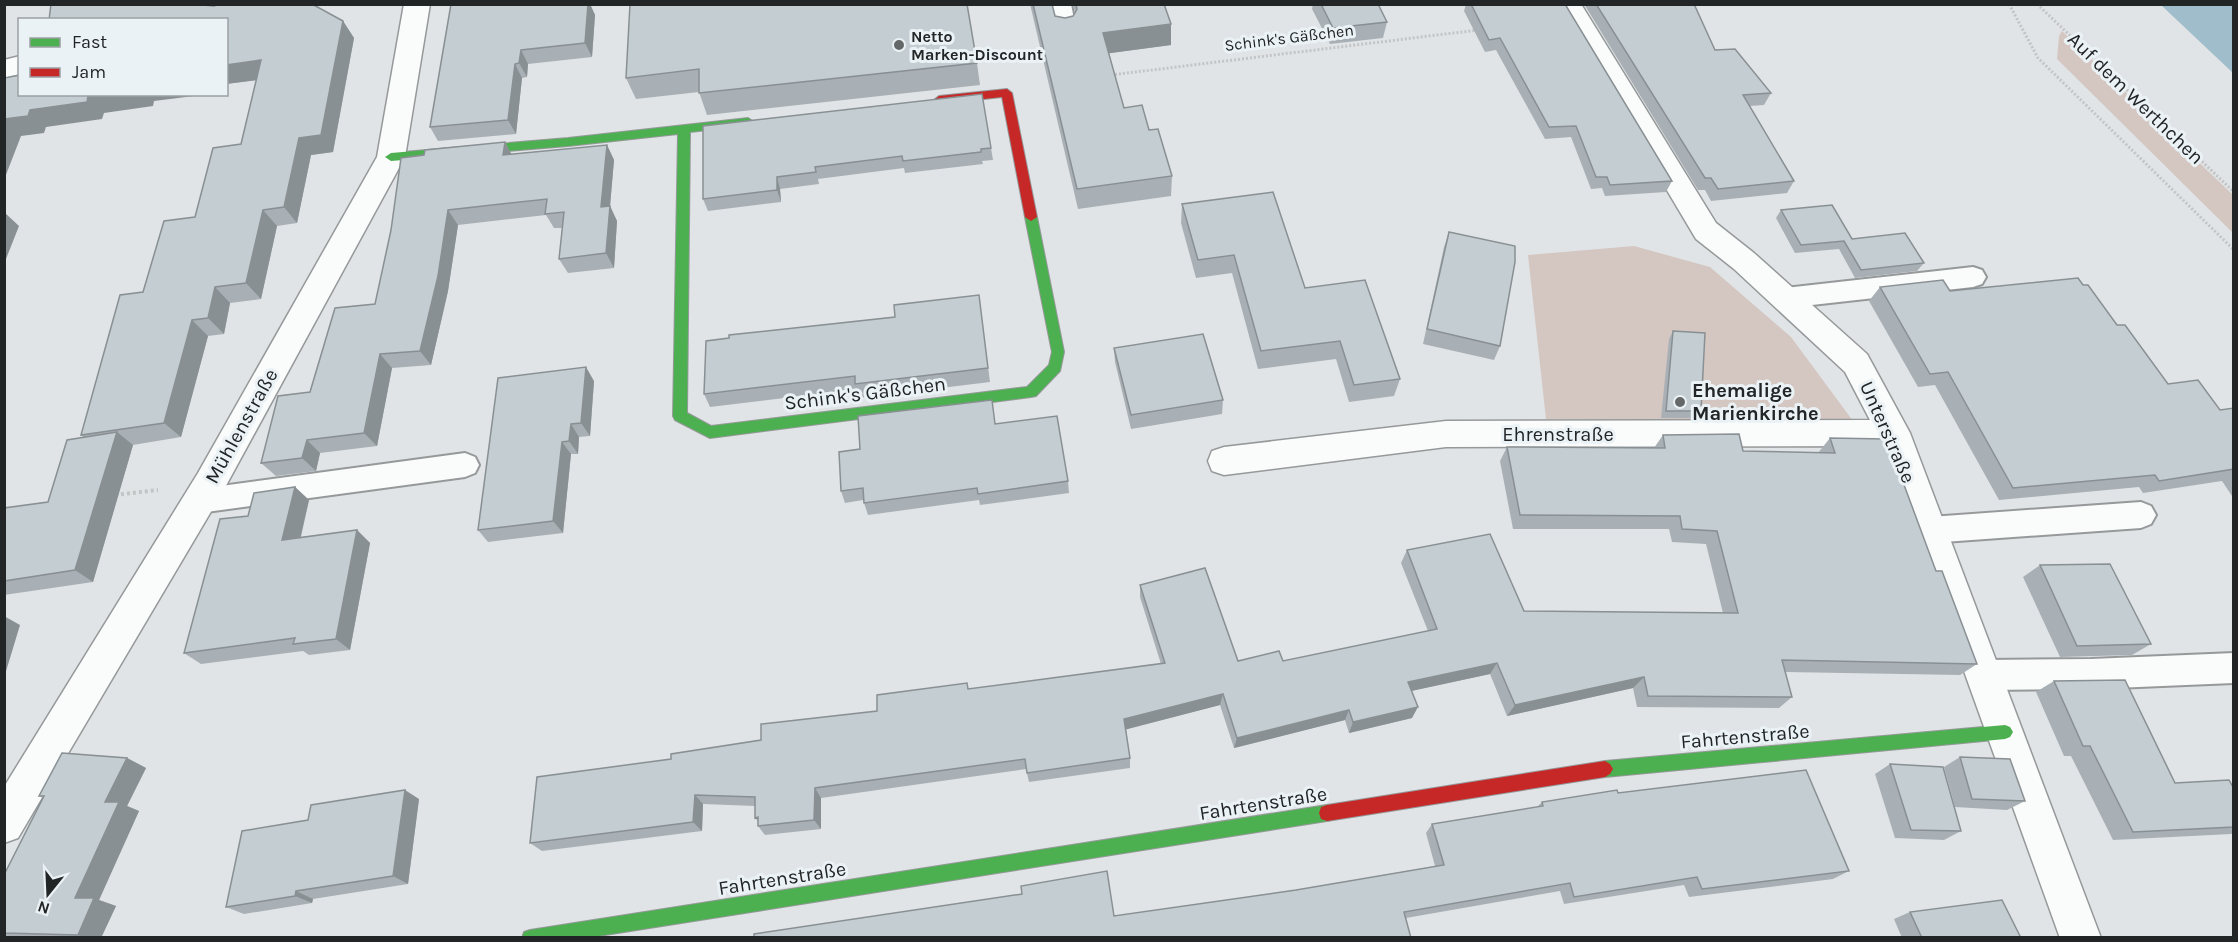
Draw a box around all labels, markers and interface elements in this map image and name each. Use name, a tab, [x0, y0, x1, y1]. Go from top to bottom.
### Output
legend	[18, 18, 228, 96]
street label: Schink's Gäßchen	[1223, 20, 1355, 55]
place label: Netto Marken-Discount	[911, 27, 1043, 64]
street label: Auf dem Werthchen	[2063, 28, 2208, 169]
text: Fast	[72, 31, 107, 53]
marker: Netto Marken-Discount	[892, 38, 906, 52]
text: Jam	[72, 61, 106, 83]
street label: Mühlenstraße	[200, 365, 282, 488]
street label: Schink's Gäßchen	[783, 372, 947, 415]
street label: Unterstraße	[1855, 378, 1920, 487]
place label: Ehemalige Marienkirche	[1692, 379, 1819, 425]
marker: Ehemalige Marienkirche	[1673, 395, 1687, 409]
street label: Ehrenstraße	[1502, 423, 1614, 446]
street label: Fahrtenstraße	[1680, 719, 1810, 754]
street label: Fahrtenstraße	[1198, 782, 1329, 825]
street label: Fahrtenstraße	[717, 857, 848, 900]
north arrow	[18, 864, 78, 924]
text: N	[35, 897, 52, 919]

